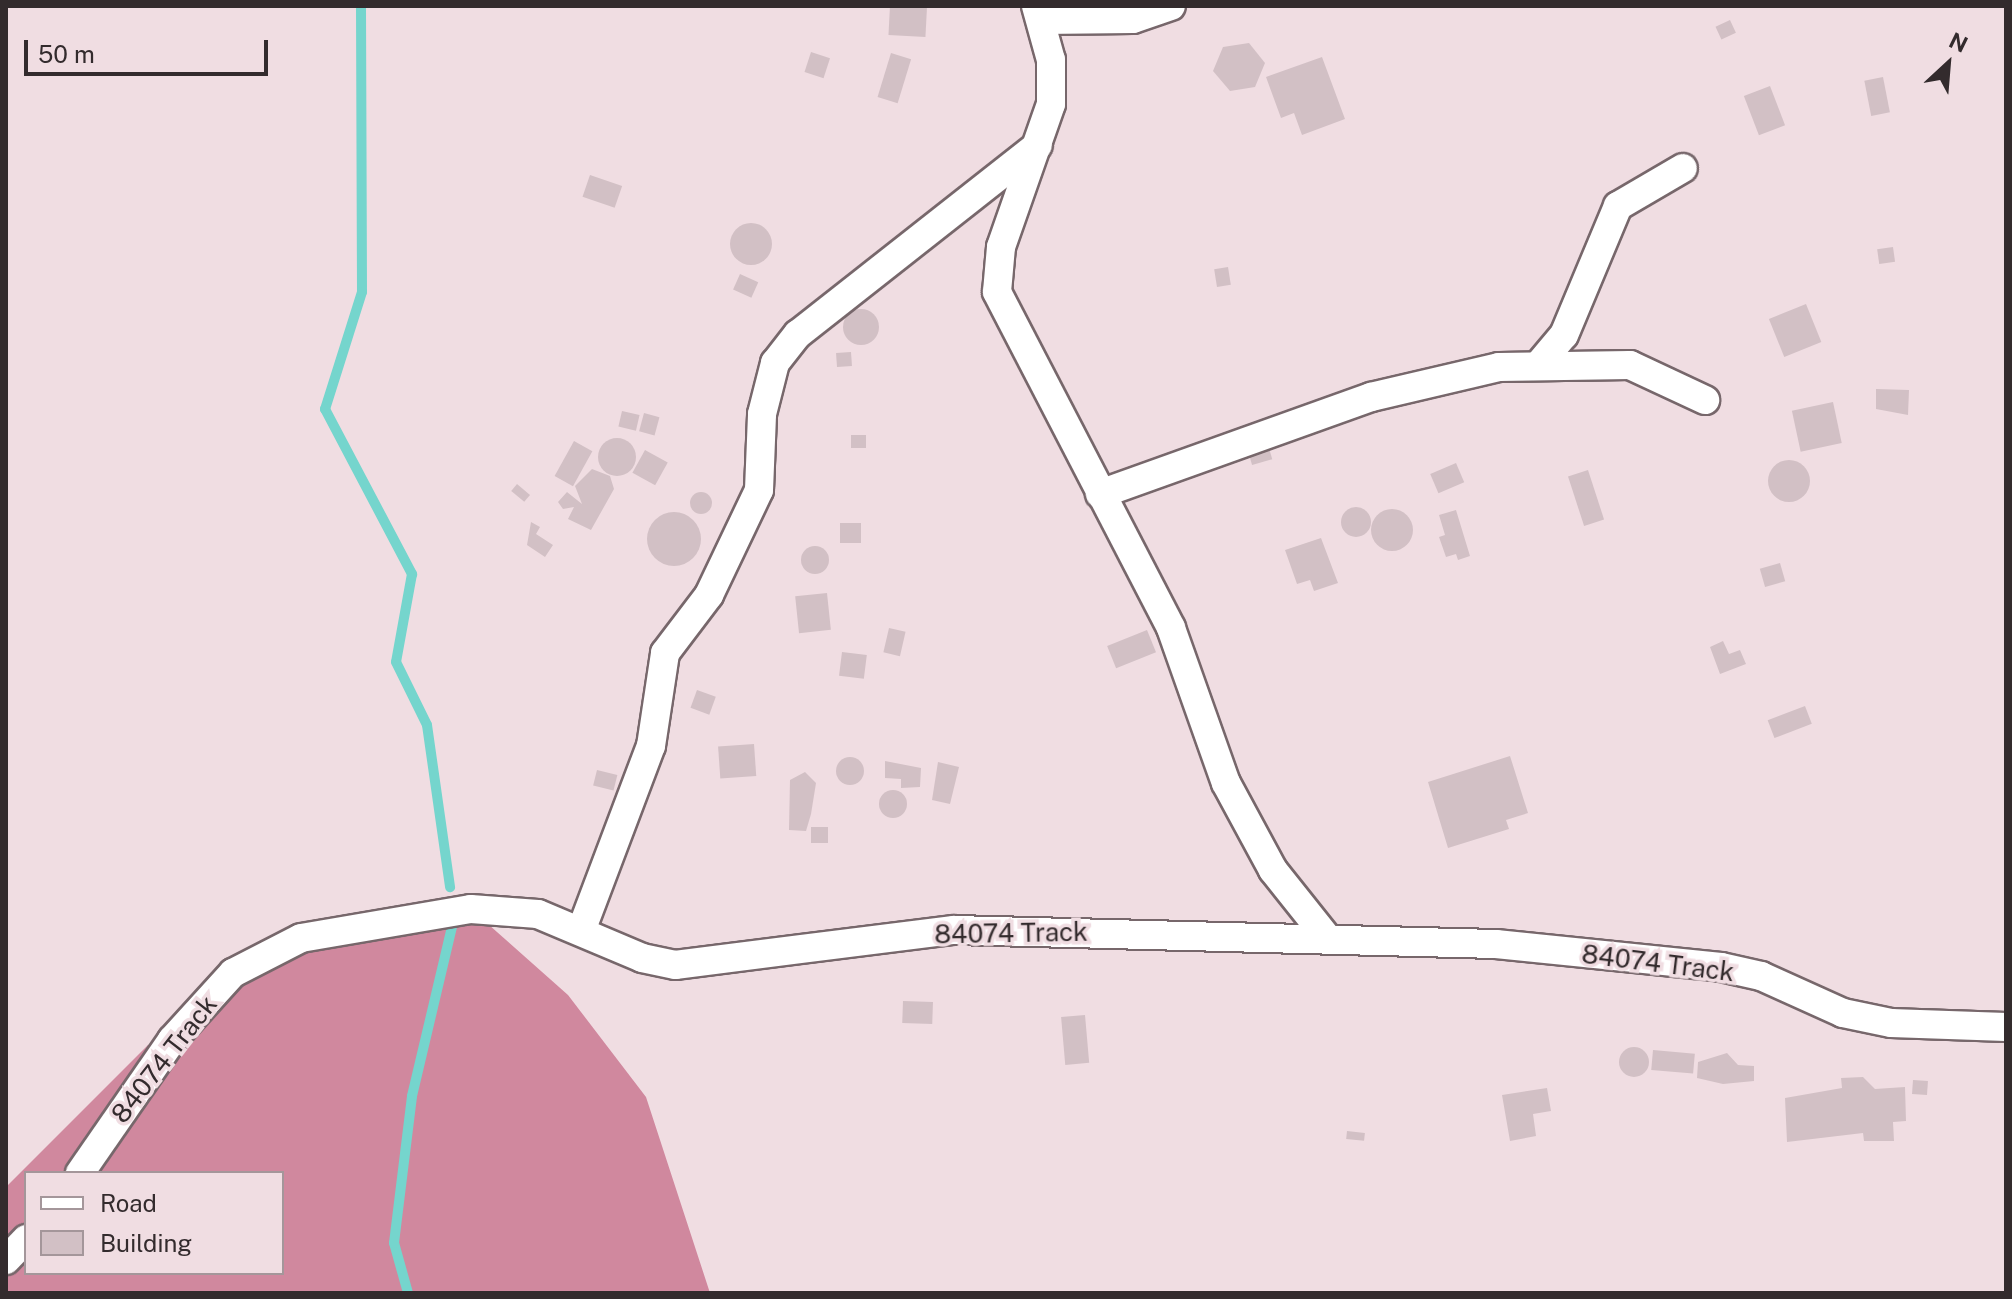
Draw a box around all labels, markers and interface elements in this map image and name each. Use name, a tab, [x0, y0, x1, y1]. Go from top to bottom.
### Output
scale bar	[28, 24, 272, 74]
north arrow	[1908, 24, 1988, 104]
text: N	[1945, 27, 1972, 58]
text: 50 m	[38, 40, 95, 68]
street label: 84074 Track	[934, 916, 1088, 950]
street label: 84074 Track	[1580, 938, 1736, 988]
street label: 84074 Track	[104, 989, 224, 1129]
legend	[24, 1171, 284, 1275]
text: Road	[100, 1189, 157, 1217]
text: Building	[100, 1229, 192, 1257]

